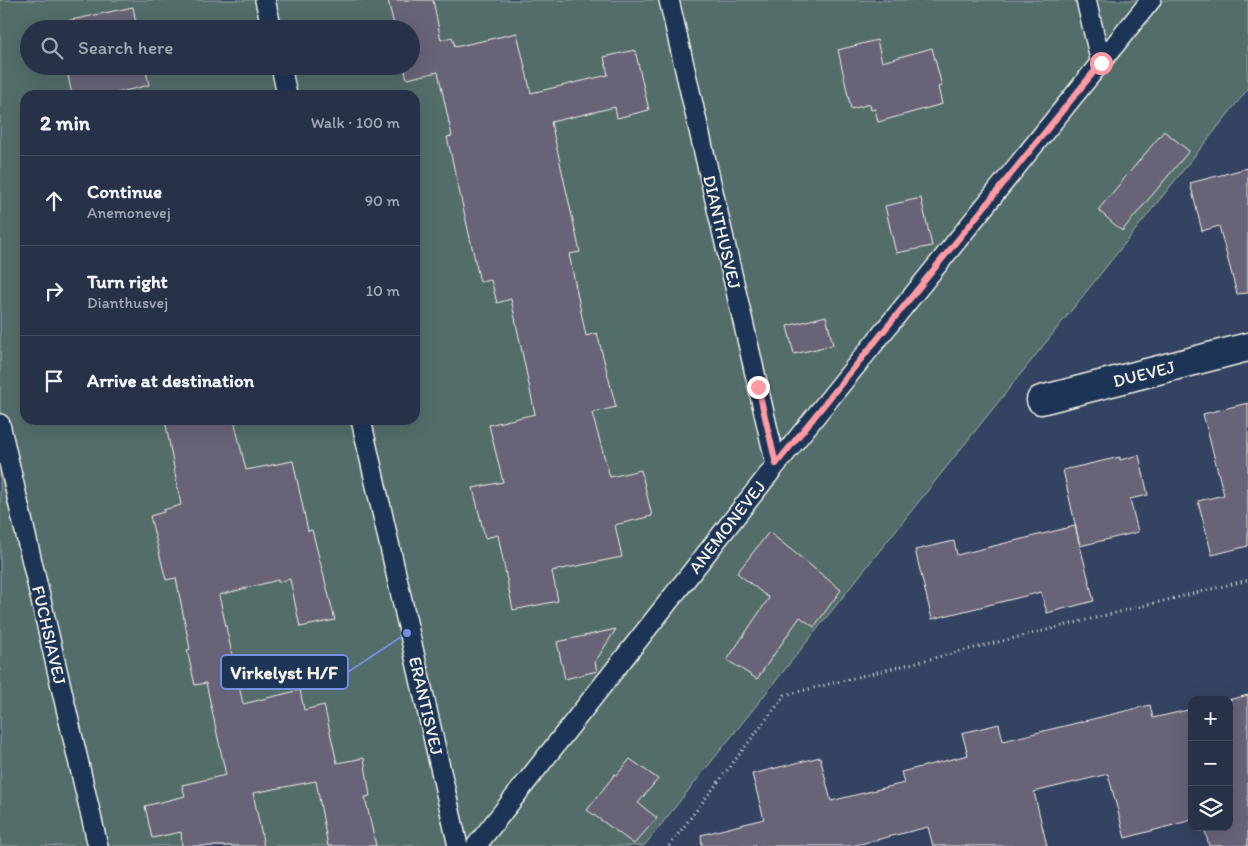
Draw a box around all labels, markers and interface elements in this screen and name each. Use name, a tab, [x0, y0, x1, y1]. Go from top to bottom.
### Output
search box	[20, 20, 420, 75]
icon: search	[38, 34, 66, 62]
text: Search here	[78, 36, 173, 59]
route start	[1090, 52, 1113, 75]
text: 2 min	[40, 110, 90, 135]
text: Walk · 100 m	[311, 113, 400, 132]
street label: DIANTHUSVEJ	[698, 173, 746, 291]
text: Continue	[87, 180, 162, 203]
icon: ahead	[40, 187, 68, 215]
text: 90 m	[365, 191, 400, 210]
text: Anemonevej	[87, 203, 171, 222]
text: Turn right	[87, 270, 168, 293]
icon: right	[40, 277, 68, 305]
text: 10 m	[366, 281, 400, 300]
text: Dianthusvej	[87, 293, 168, 312]
street label: DUEVEJ	[1111, 356, 1178, 392]
icon: arrive	[40, 367, 68, 395]
text: Arrive at destination	[87, 369, 254, 392]
route end	[747, 376, 770, 399]
street label: ANEMONEVEJ	[684, 476, 770, 578]
street label: FUCHSIAVEJ	[27, 583, 71, 687]
street label: ERANTISVEJ	[404, 654, 448, 758]
callout: Virkelyst H/F	[221, 655, 348, 689]
text: Virkelyst H/F	[230, 661, 339, 684]
map controls	[1188, 696, 1233, 831]
button: +	[1188, 696, 1233, 741]
button: −	[1188, 741, 1233, 786]
button: layers	[1188, 786, 1233, 831]

